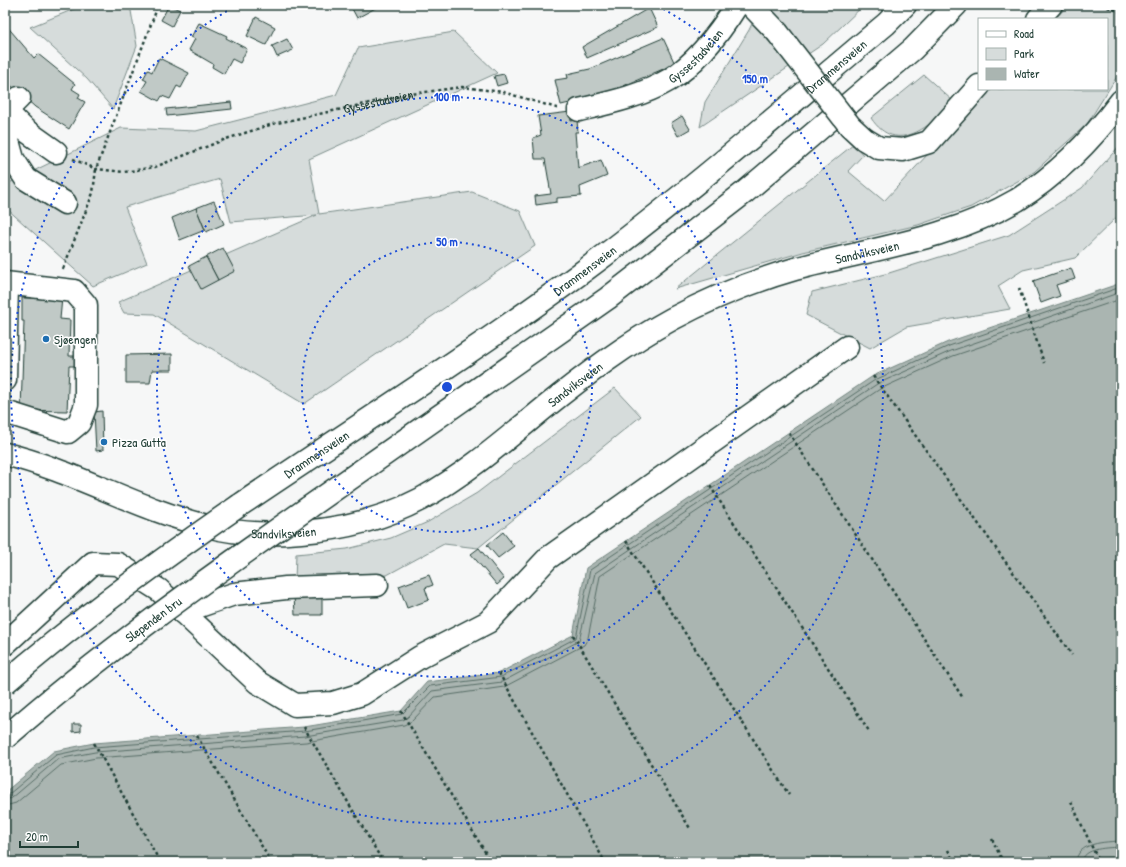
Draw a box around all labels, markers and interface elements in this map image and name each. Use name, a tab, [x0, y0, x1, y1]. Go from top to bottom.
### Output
legend	[978, 18, 1108, 90]
street label: Gyssestadveien	[664, 25, 727, 87]
text: Road	[1014, 25, 1034, 42]
street label: Drammensveien	[802, 35, 870, 97]
text: Park	[1014, 45, 1034, 62]
text: Water	[1014, 65, 1040, 82]
text: 150 m	[742, 70, 768, 87]
street label: Gyssestadveien	[342, 85, 415, 117]
text: 100 m	[434, 88, 460, 105]
text: 50 m	[436, 233, 458, 250]
street label: Sandviksveien	[833, 236, 901, 268]
street label: Drammensveien	[549, 241, 620, 299]
place label: Sjøengen	[54, 330, 96, 348]
marker: Sjøengen	[41, 334, 51, 344]
street label: Sandviksveien	[544, 357, 606, 411]
centre of rings	[440, 380, 454, 394]
street label: Drammensveien	[280, 426, 353, 482]
place label: Pizza Gutta	[112, 433, 166, 451]
marker: Pizza Gutta	[99, 437, 109, 447]
street label: Sandviksveien	[251, 522, 317, 543]
street label: Slependen bru	[121, 592, 185, 646]
scale bar	[20, 823, 78, 849]
text: 20 m	[26, 828, 48, 845]

